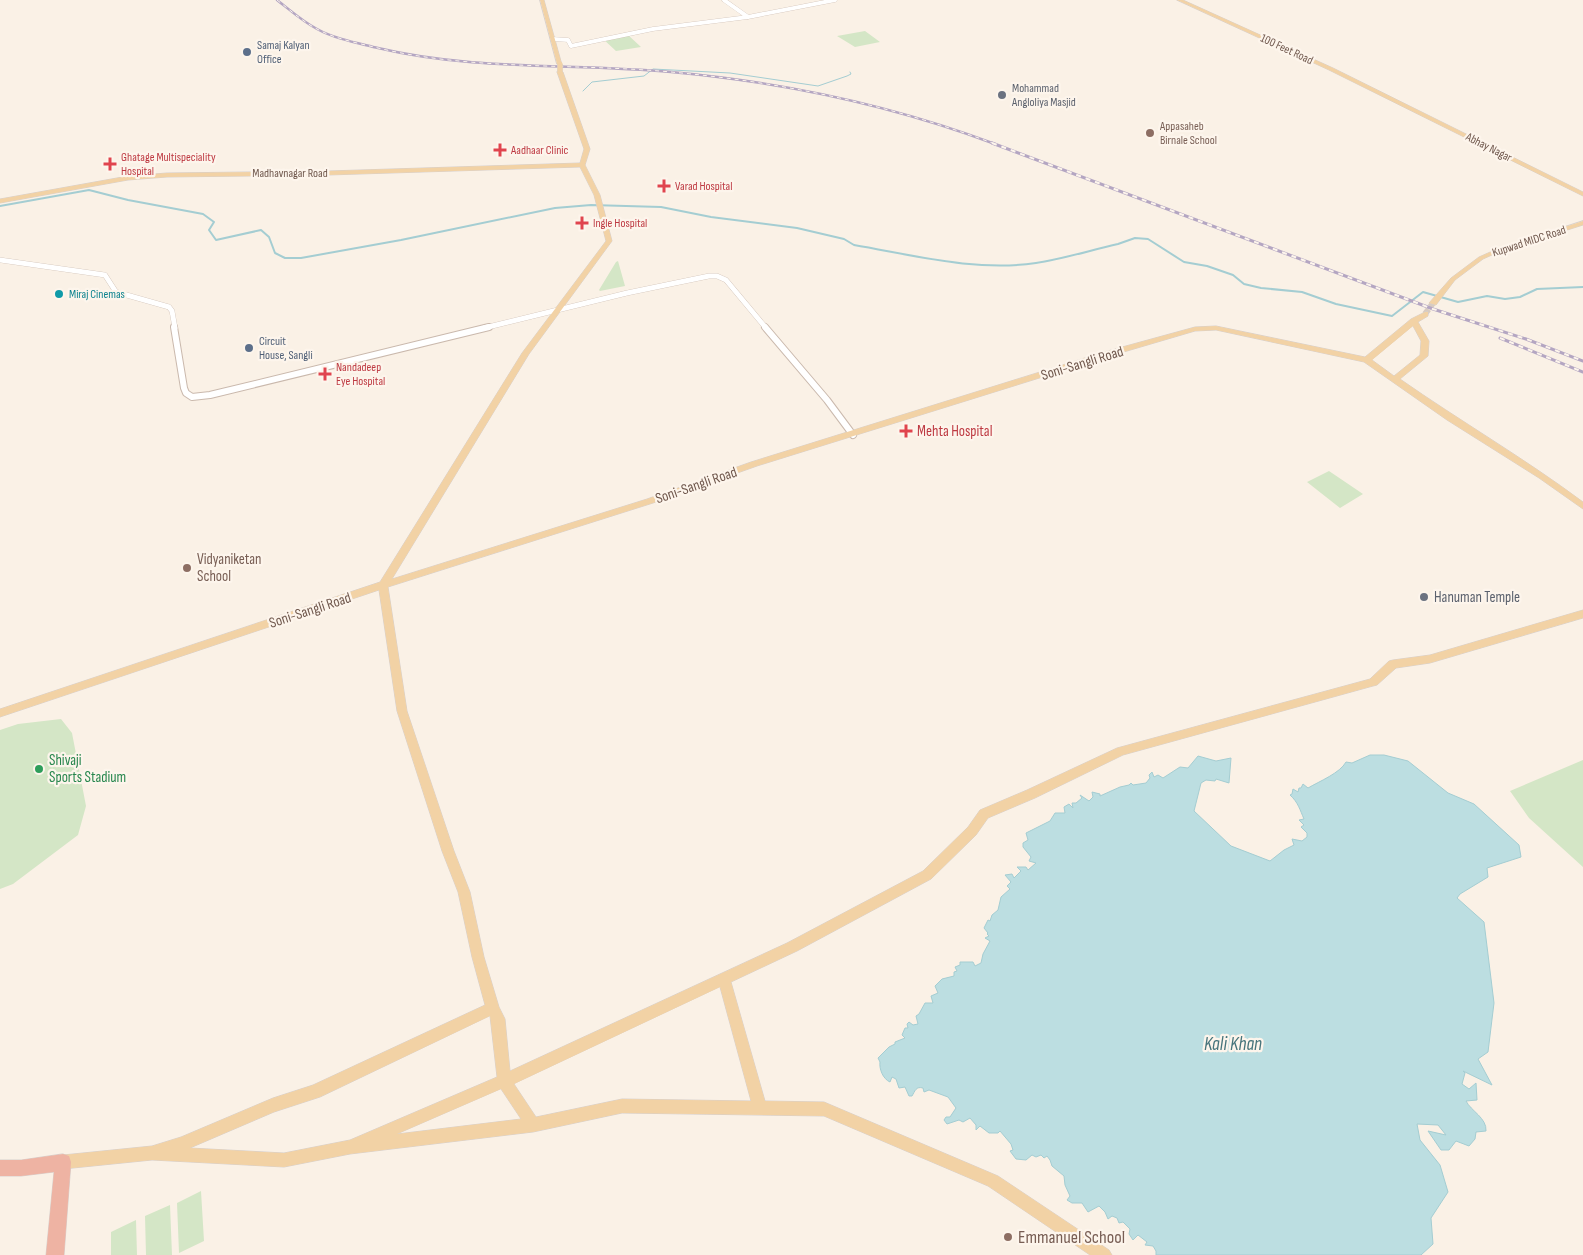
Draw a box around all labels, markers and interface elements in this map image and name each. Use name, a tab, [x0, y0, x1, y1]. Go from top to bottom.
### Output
street label: 100 Feet Road	[1258, 31, 1316, 68]
place label: Samaj Kalyan Office	[257, 38, 310, 67]
marker: Samaj Kalyan Office	[241, 46, 253, 58]
place label: Mohammad Angloliya Masjid	[1011, 81, 1076, 110]
marker: Mohammad Angloliya Masjid	[996, 89, 1008, 101]
place label: Appasaheb Birnale School	[1159, 119, 1217, 148]
marker: Appasaheb Birnale School	[1144, 127, 1156, 139]
street label: Abhay Nagar	[1462, 129, 1515, 166]
marker: Aadhaar Clinic	[493, 143, 507, 157]
place label: Aadhaar Clinic	[510, 143, 569, 158]
place label: Ghatage Multispeciality Hospital	[121, 150, 216, 179]
marker: Ghatage Multispeciality Hospital	[103, 157, 117, 171]
street label: Madhavnagar Road	[252, 166, 328, 181]
marker: Varad Hospital	[657, 179, 671, 193]
place label: Varad Hospital	[675, 179, 732, 194]
marker: Ingle Hospital	[575, 216, 589, 230]
place label: Ingle Hospital	[593, 216, 647, 231]
street label: Kupwad MIDC Road	[1490, 223, 1568, 260]
place label: Miraj Cinemas	[69, 287, 125, 302]
marker: Miraj Cinemas	[53, 288, 65, 300]
place label: Circuit House, Sangli	[259, 334, 313, 363]
marker: Circuit House, Sangli	[243, 342, 255, 354]
street label: Soni-Sangli Road	[1039, 342, 1126, 385]
place label: Nandadeep Eye Hospital	[336, 360, 385, 389]
marker: Nandadeep Eye Hospital	[318, 367, 332, 381]
place label: Mehta Hospital	[917, 422, 992, 441]
marker: Mehta Hospital	[899, 424, 913, 438]
street label: Soni-Sangli Road	[653, 463, 740, 508]
place label: Vidyaniketan School	[197, 550, 262, 586]
marker: Vidyaniketan School	[181, 562, 193, 574]
street label: Soni-Sangli Road	[267, 588, 354, 633]
place label: Hanuman Temple	[1434, 588, 1520, 607]
marker: Hanuman Temple	[1418, 591, 1430, 603]
place label: Shivaji Sports Stadium	[49, 751, 126, 787]
marker: Shivaji Sports Stadium	[33, 763, 45, 775]
water label: Kali Khan	[1204, 1033, 1262, 1056]
place label: Emmanuel School	[1018, 1227, 1125, 1248]
marker: Emmanuel School	[1002, 1231, 1014, 1243]

